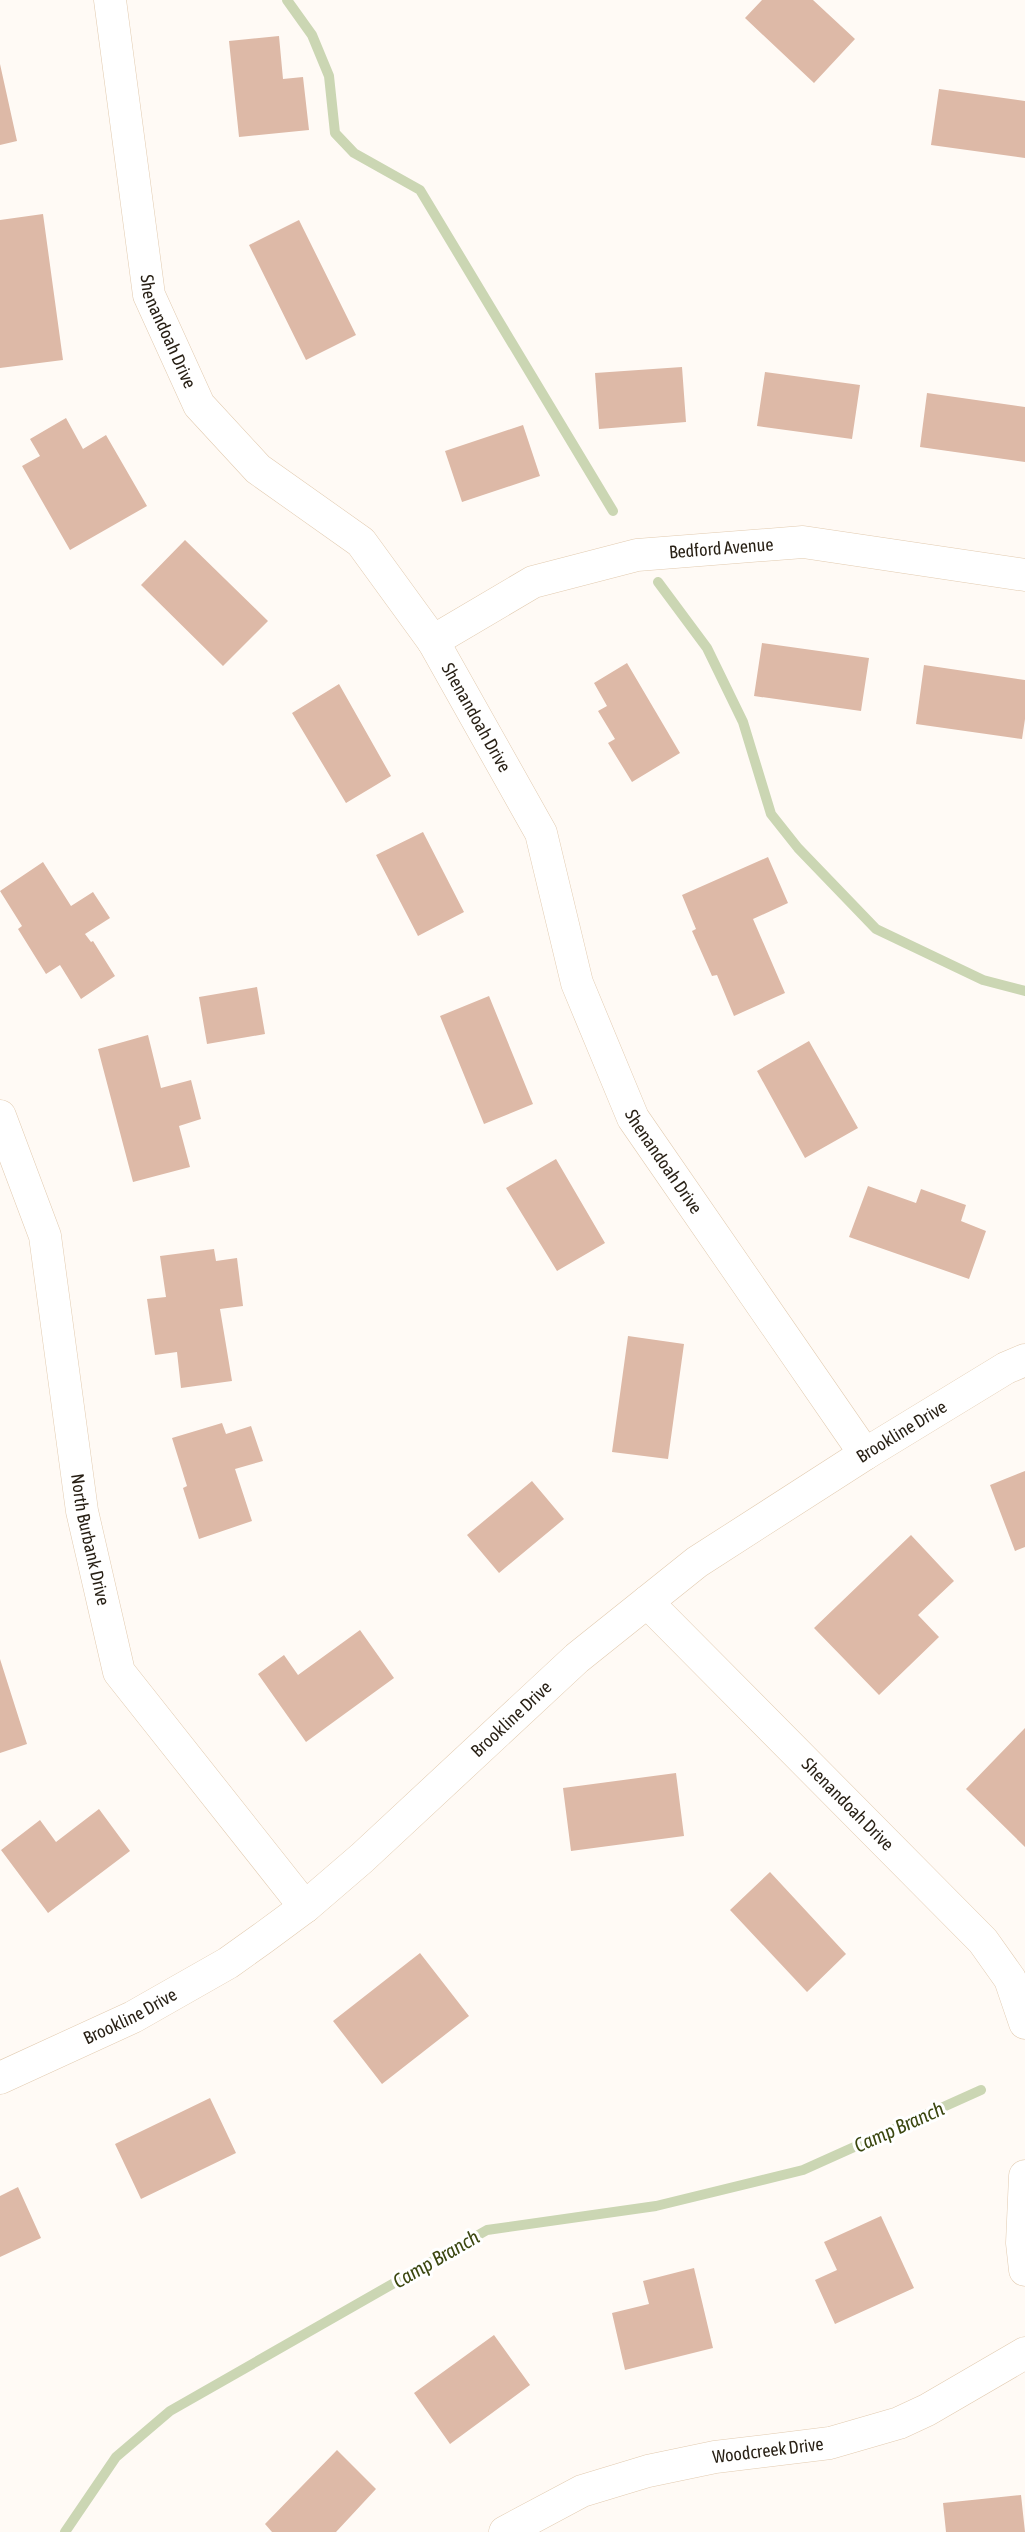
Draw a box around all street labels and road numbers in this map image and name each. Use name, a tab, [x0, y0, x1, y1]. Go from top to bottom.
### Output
street label: Shenandoah Drive	[136, 273, 201, 391]
street label: Bedford Avenue	[668, 533, 774, 562]
street label: Shenandoah Drive	[437, 659, 516, 776]
street label: Shenandoah Drive	[621, 1107, 707, 1218]
street label: Brookline Drive	[852, 1396, 950, 1467]
street label: North Burbank Drive	[67, 1472, 114, 1607]
street label: Brookline Drive	[467, 1676, 556, 1761]
street label: Shenandoah Drive	[798, 1753, 898, 1855]
street label: Brookline Drive	[80, 1983, 180, 2048]
street label: Woodcreek Drive	[711, 2433, 825, 2467]

